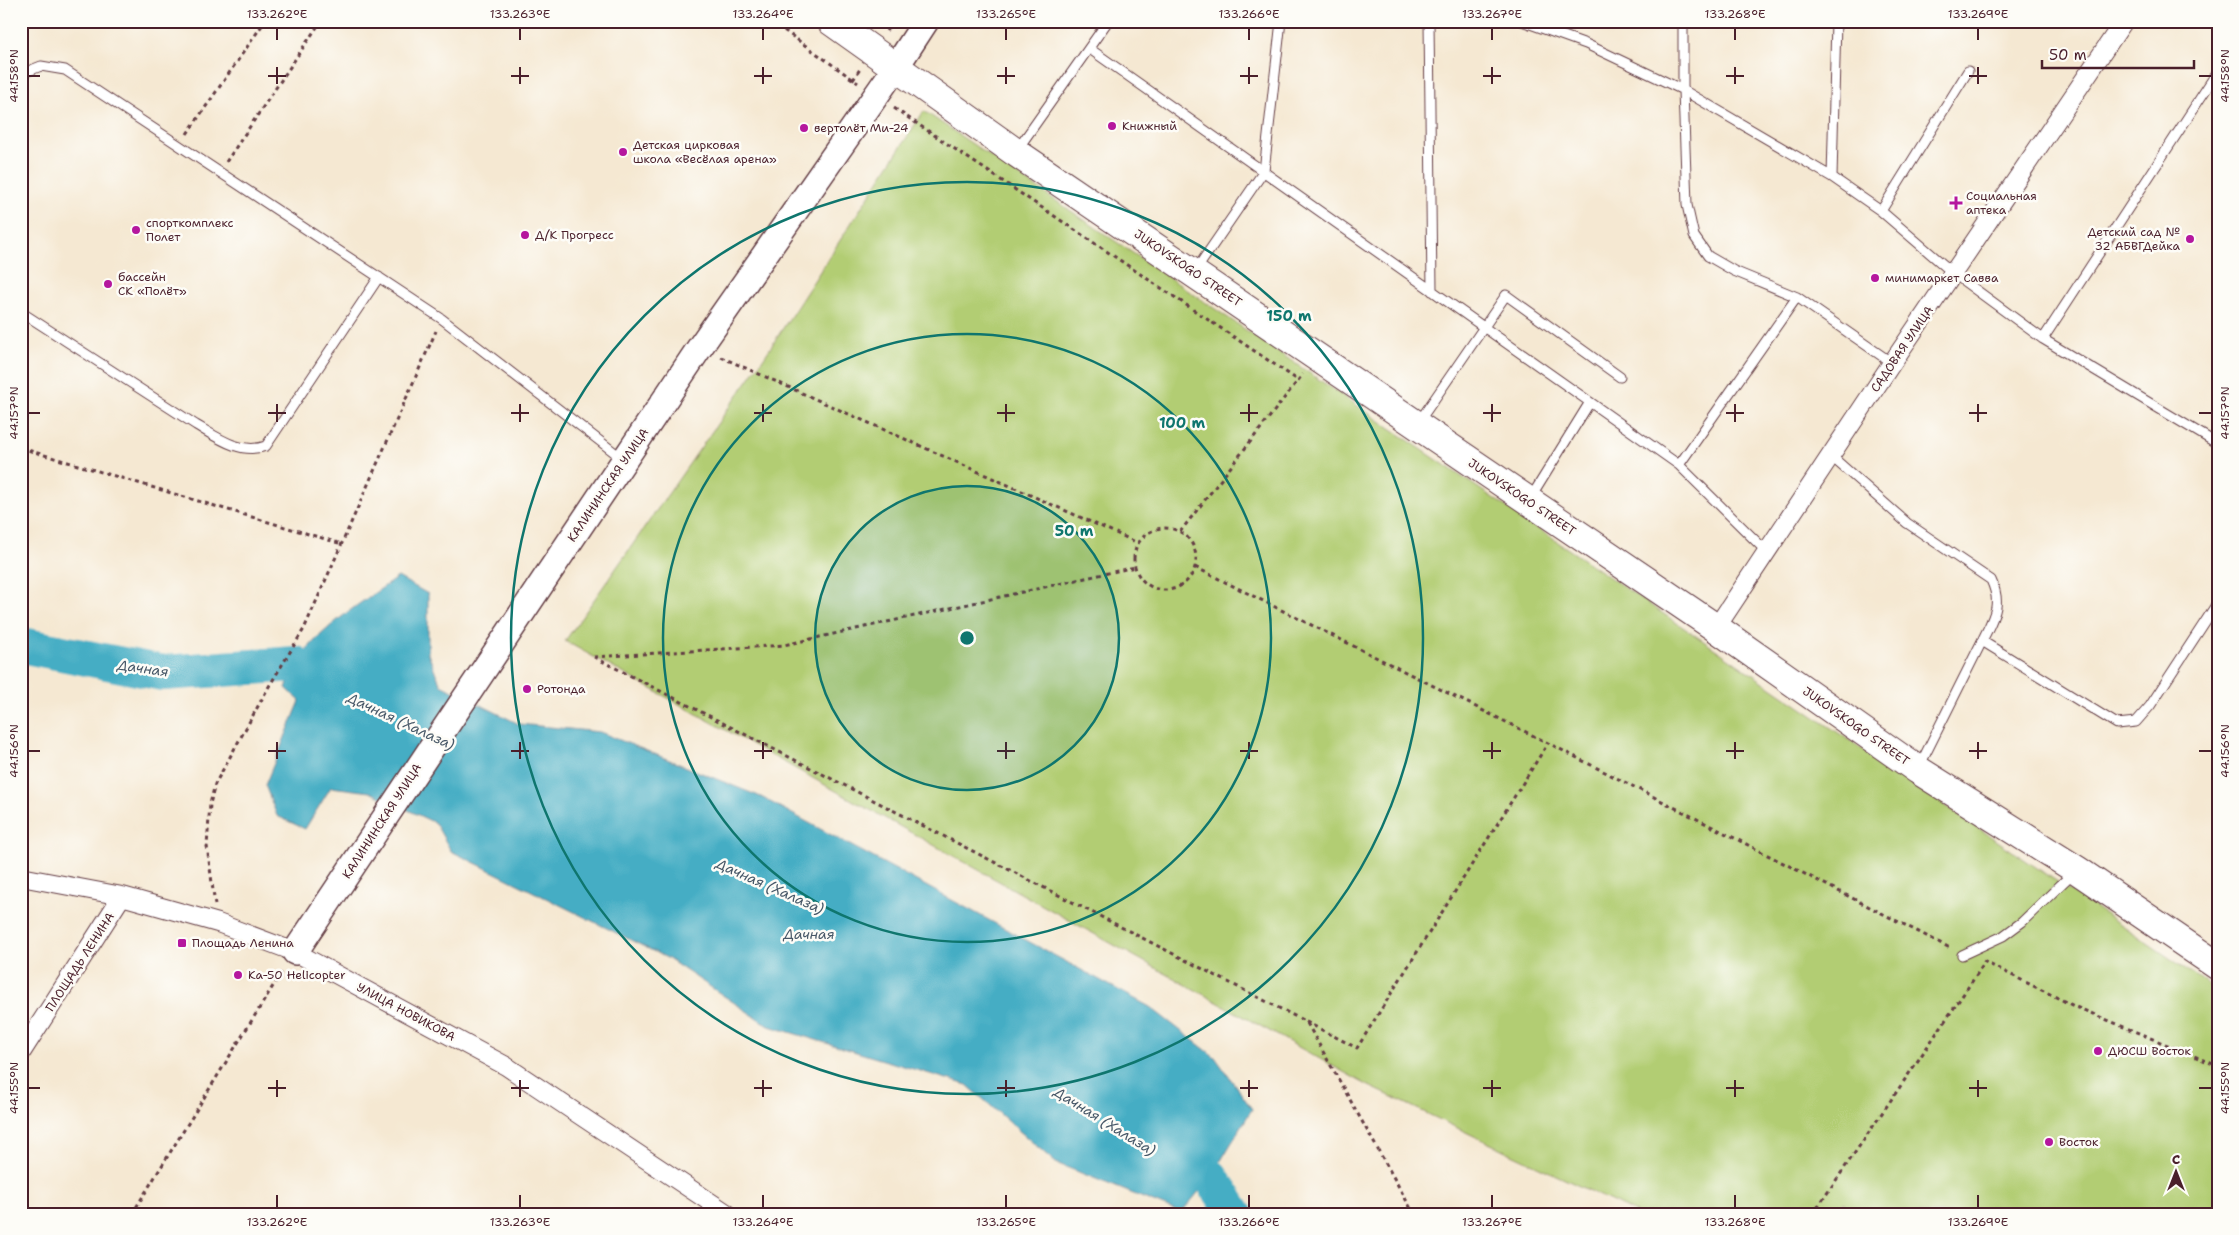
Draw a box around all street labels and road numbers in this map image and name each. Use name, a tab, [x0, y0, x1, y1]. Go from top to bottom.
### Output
street label: JUKOVSKOGO STREET	[1131, 226, 1246, 310]
street label: САДОВАЯ УЛИЦА	[1867, 302, 1937, 395]
street label: КАЛИНИНСКАЯ УЛИЦА	[564, 425, 652, 545]
street label: JUKOVSKOGO STREET	[1465, 455, 1580, 539]
street label: JUKOVSKOGO STREET	[1799, 683, 1913, 769]
street label: КАЛИНИНСКАЯ УЛИЦА	[339, 760, 425, 882]
street label: ПЛОЩАДЬ ЛЕНИНА	[42, 909, 118, 1015]
street label: УЛИЦА НОВИКОВА	[354, 979, 458, 1045]

